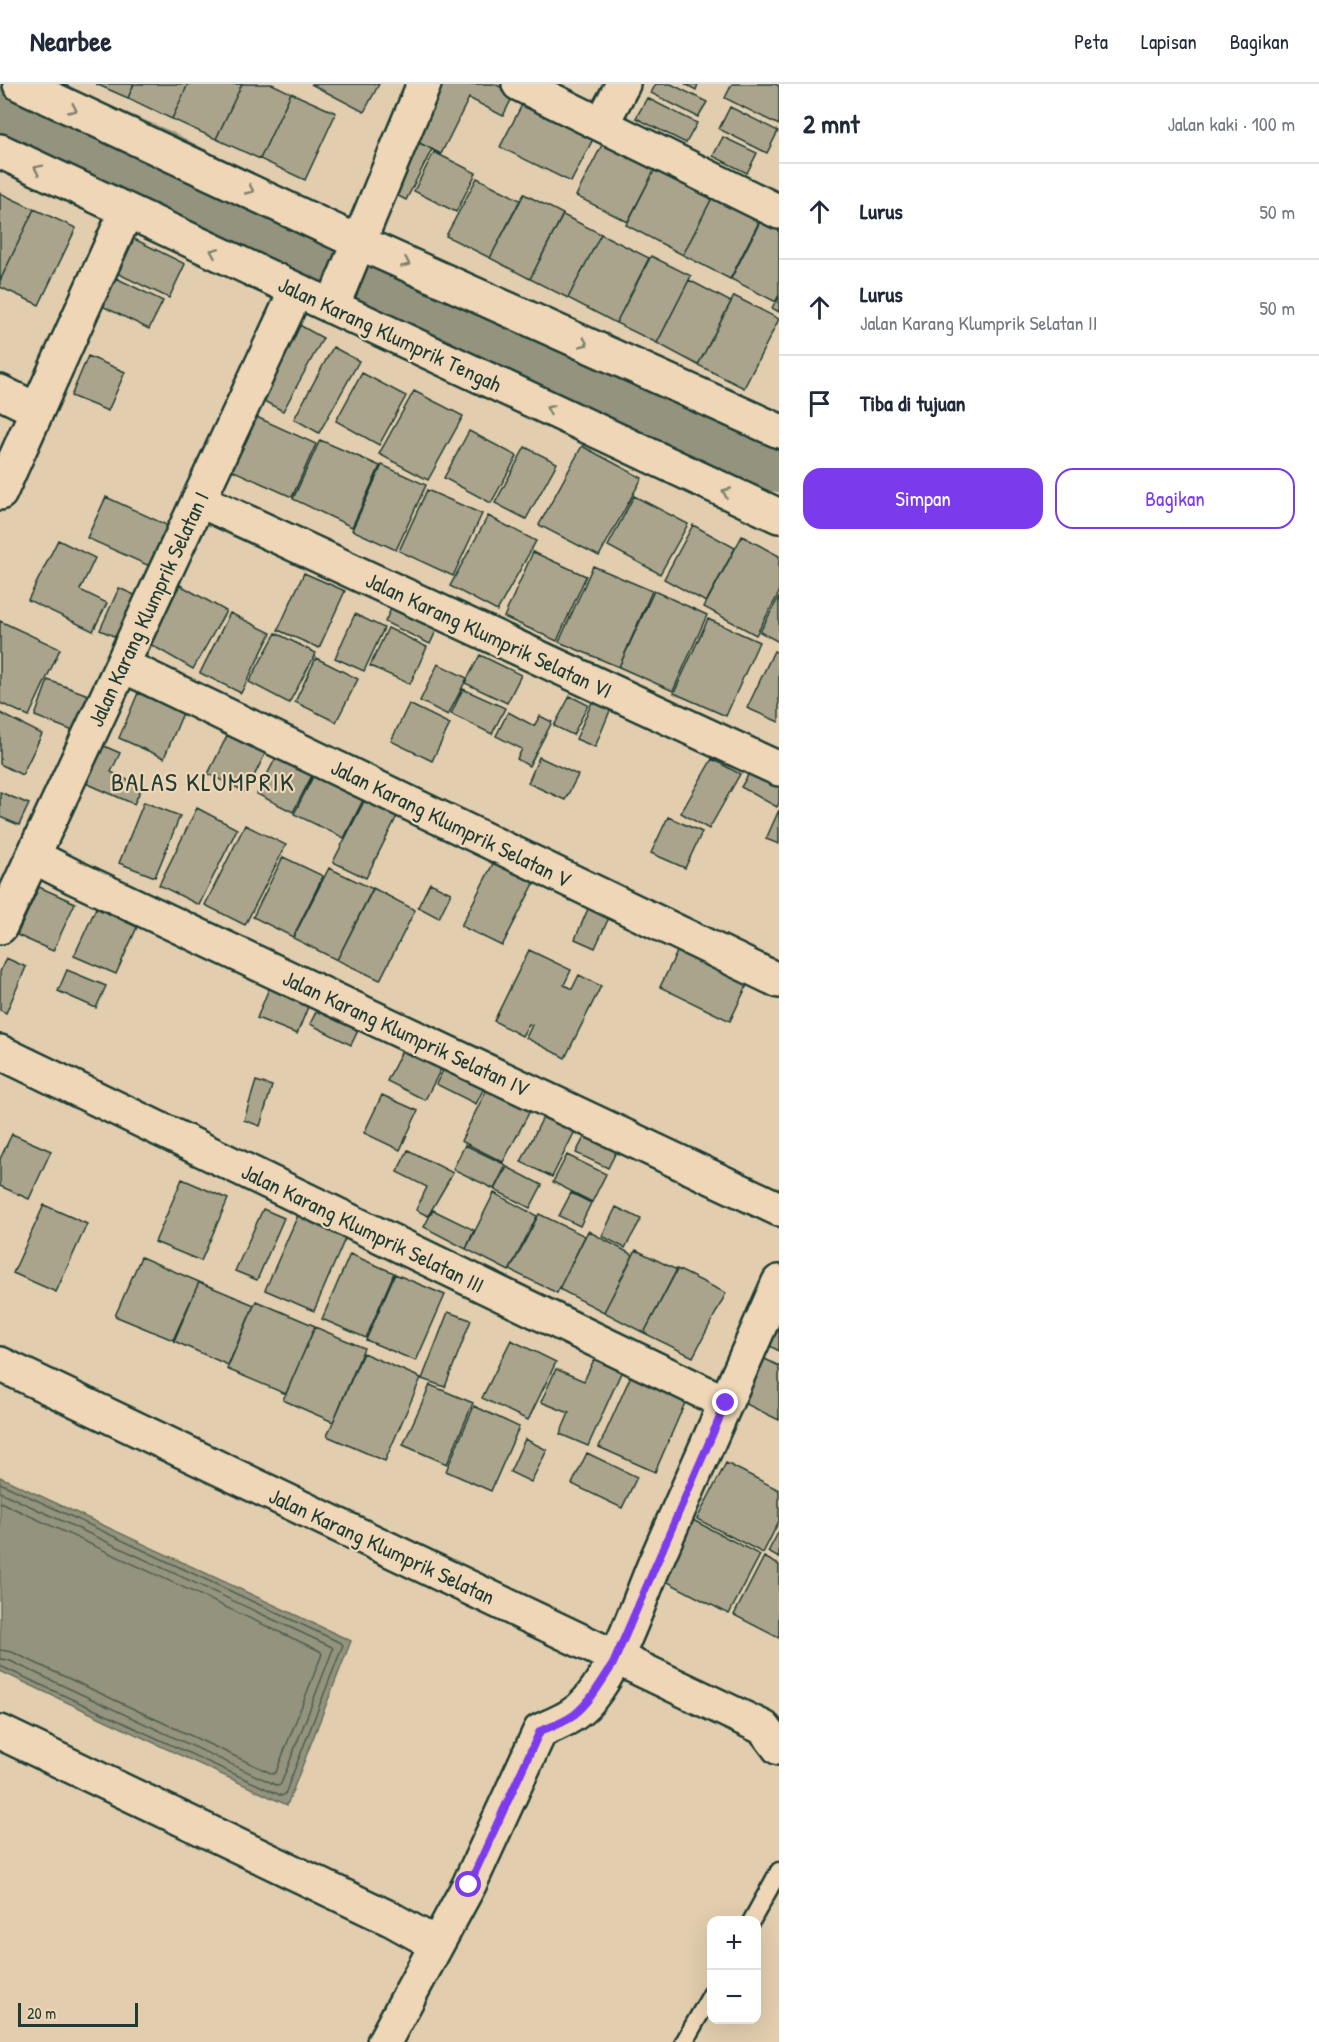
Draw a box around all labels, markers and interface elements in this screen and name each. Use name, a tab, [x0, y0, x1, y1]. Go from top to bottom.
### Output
text: Nearbee	[30, 22, 112, 60]
text: Peta	[1074, 27, 1108, 56]
text: Lapisan	[1141, 27, 1197, 56]
text: Bagikan	[1230, 27, 1289, 56]
one-way arrow	[67, 101, 78, 113]
text: 2 mnt	[803, 106, 860, 141]
text: Jalan kaki · 100 m	[1167, 110, 1295, 137]
one-way arrow	[33, 165, 44, 177]
one-way arrow	[244, 183, 255, 195]
icon: ahead	[803, 195, 836, 228]
text: Lurus	[860, 196, 903, 226]
text: 50 m	[1259, 198, 1295, 225]
one-way arrow	[210, 247, 221, 259]
one-way arrow	[400, 256, 411, 268]
street label: Jalan Karang Klumprik Tengah	[274, 269, 506, 399]
text: Lurus	[860, 279, 903, 309]
icon: ahead	[803, 291, 836, 324]
text: 50 m	[1259, 294, 1295, 321]
text: Jalan Karang Klumprik Selatan II	[860, 309, 1098, 336]
one-way arrow	[577, 336, 588, 348]
icon: arrive	[803, 387, 836, 420]
text: Tiba di tujuan	[860, 388, 965, 418]
one-way arrow	[545, 404, 556, 416]
button: Simpan	[803, 468, 1043, 529]
button: Bagikan	[1055, 468, 1295, 529]
street label: Jalan Karang Klumprik Selatan I	[80, 487, 216, 731]
one-way arrow	[722, 487, 733, 499]
street label: Jalan Karang Klumprik Selatan VI	[361, 565, 617, 705]
street label: Jalan Karang Klumprik Selatan V	[326, 752, 576, 894]
district label: BALAS KLUMPRIK	[111, 764, 295, 799]
street label: Jalan Karang Klumprik Selatan IV	[278, 963, 535, 1104]
street label: Jalan Karang Klumprik Selatan III	[237, 1156, 489, 1300]
route end	[712, 1389, 738, 1415]
street label: Jalan Karang Klumprik Selatan	[264, 1480, 500, 1612]
route start	[455, 1871, 481, 1897]
map controls	[707, 1916, 761, 2024]
button: +	[707, 1916, 761, 1970]
button: −	[707, 1970, 761, 2024]
scale bar	[18, 2000, 138, 2028]
text: 20 m	[27, 2002, 56, 2024]

